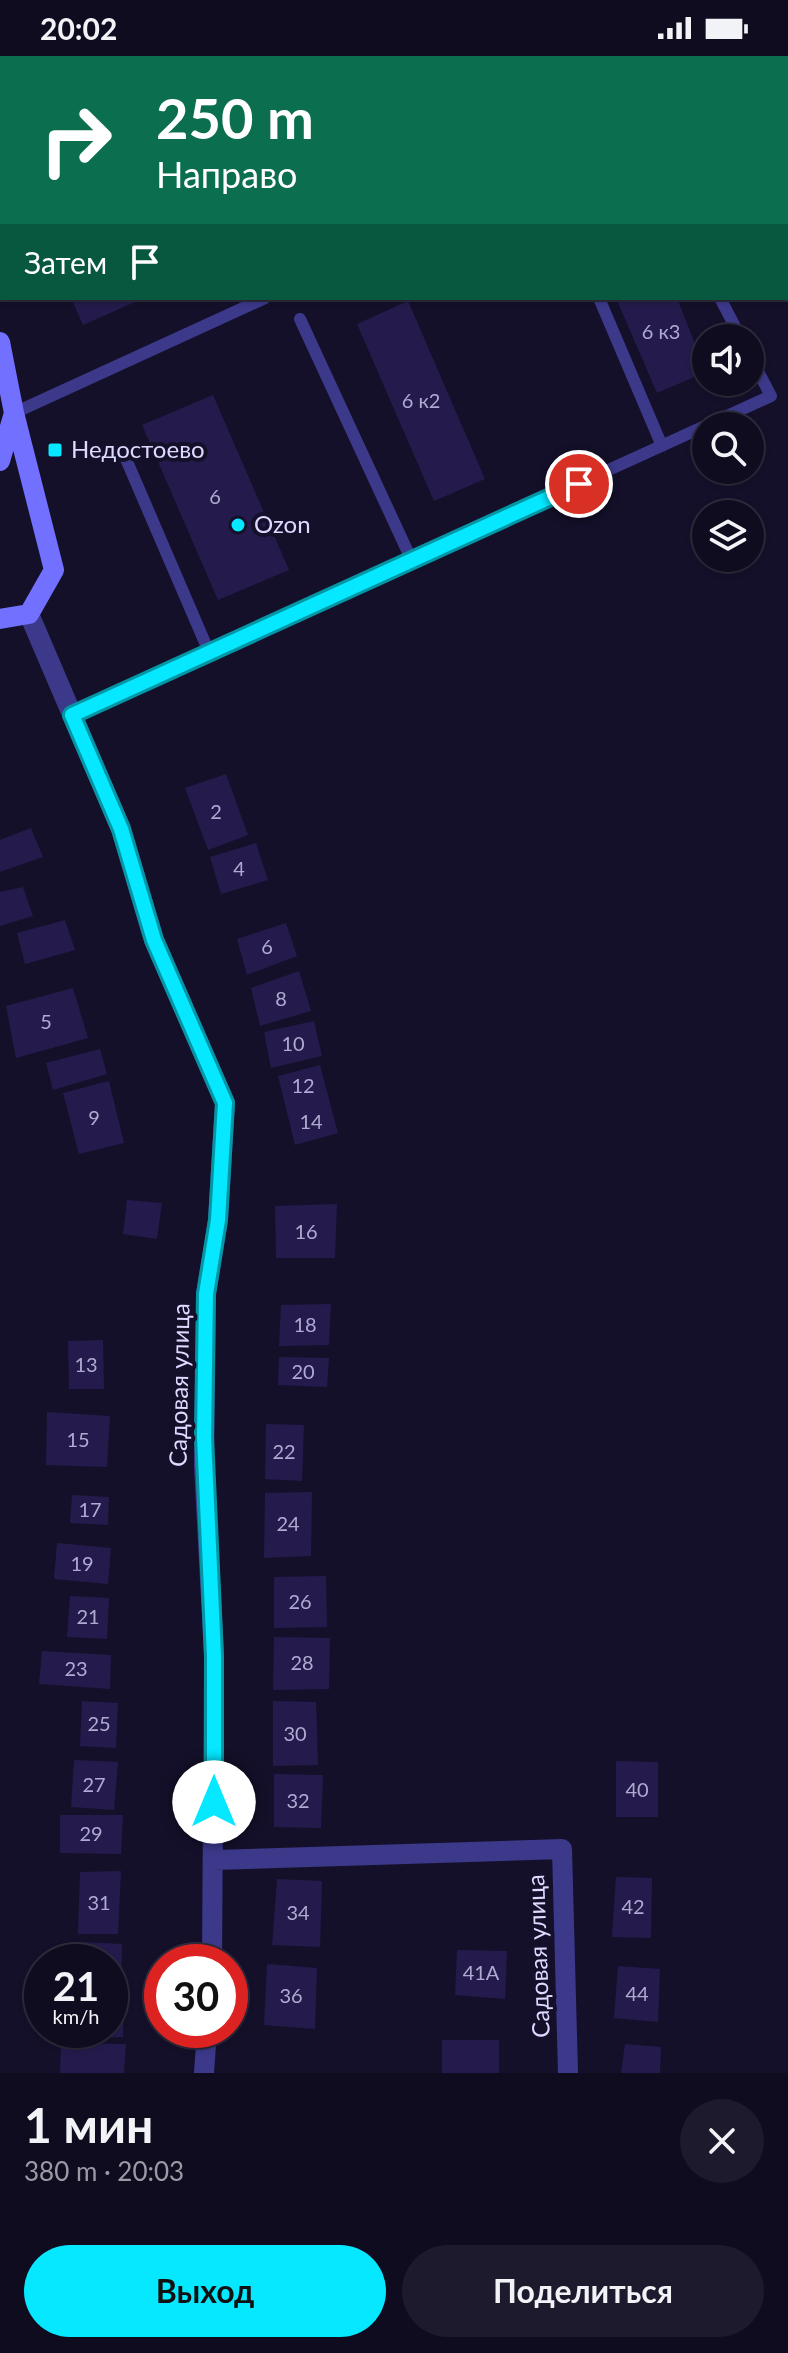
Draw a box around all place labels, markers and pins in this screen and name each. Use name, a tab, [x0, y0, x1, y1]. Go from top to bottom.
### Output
place label: Недостоево	[71, 434, 205, 463]
marker: Недостоево	[46, 441, 64, 459]
pin	[545, 450, 613, 518]
place label: Ozon	[254, 509, 311, 538]
marker: Ozon	[229, 516, 247, 534]

